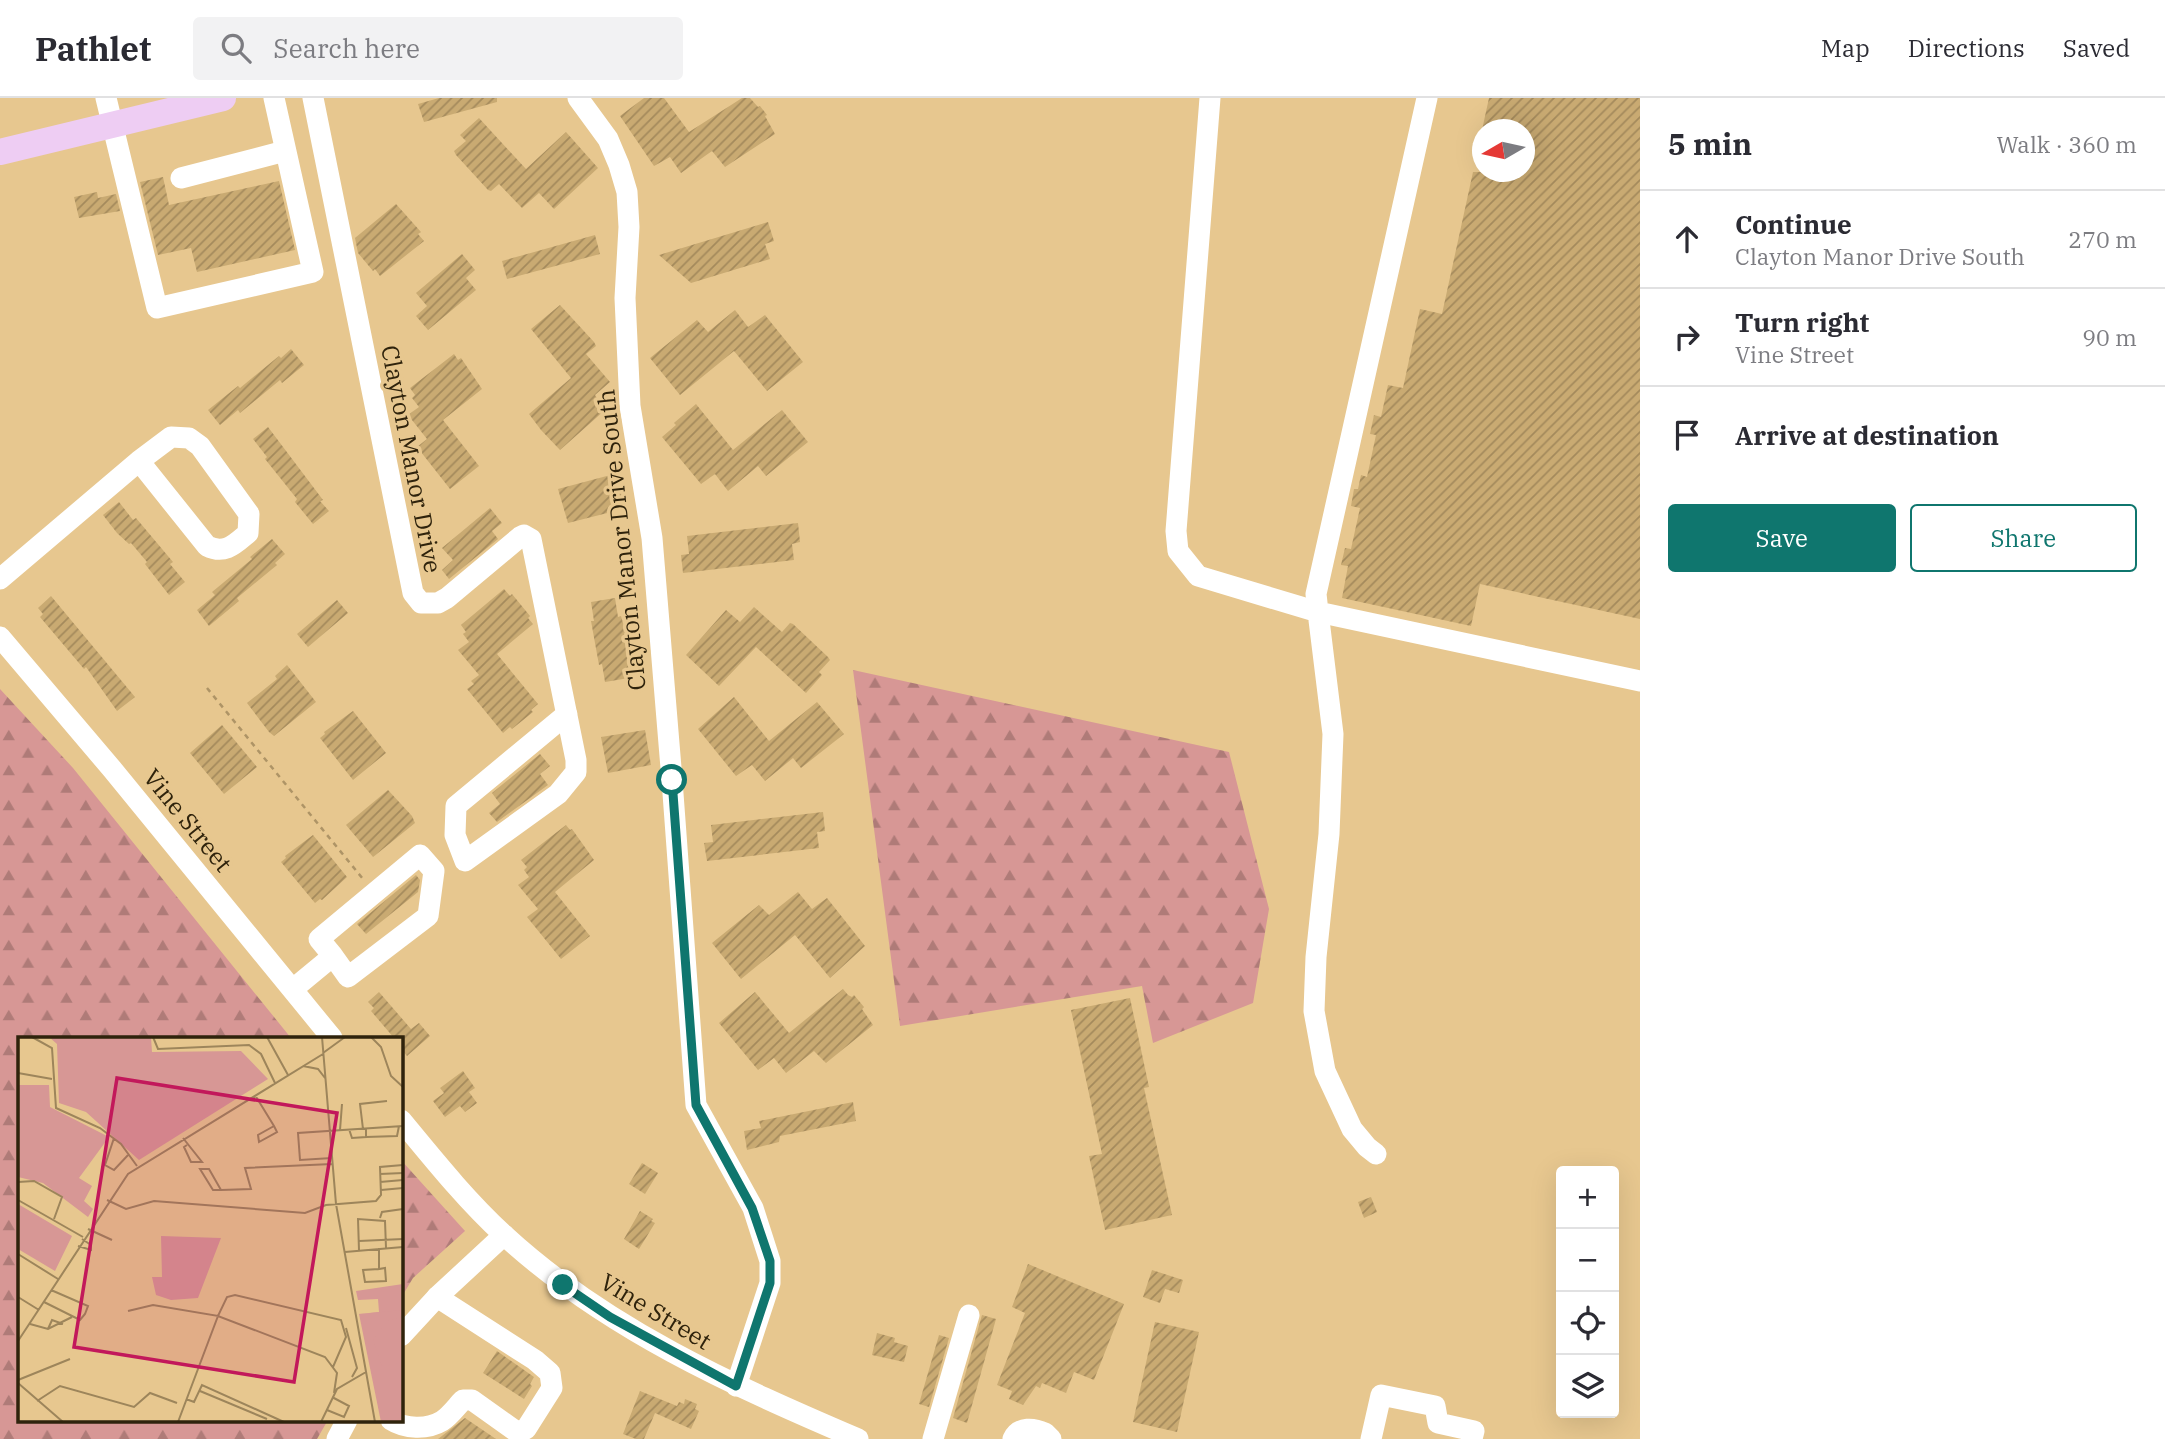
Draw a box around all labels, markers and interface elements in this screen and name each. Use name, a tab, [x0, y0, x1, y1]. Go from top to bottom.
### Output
search box	[193, 17, 683, 80]
text: Pathlet	[35, 27, 151, 70]
icon: search	[217, 29, 255, 67]
text: Search here	[273, 31, 420, 65]
text: Map	[1821, 32, 1870, 64]
text: Directions	[1908, 32, 2025, 64]
text: Saved	[2063, 32, 2130, 64]
north arrow	[1472, 119, 1535, 182]
text: 5 min	[1668, 124, 1752, 163]
text: Walk · 360 m	[1996, 129, 2137, 159]
text: Continue	[1735, 207, 1852, 241]
icon: ahead	[1668, 220, 1706, 258]
text: 270 m	[2068, 224, 2137, 254]
text: Clayton Manor Drive South	[1735, 241, 2025, 271]
text: Turn right	[1735, 305, 1869, 339]
icon: right	[1668, 318, 1706, 356]
text: 90 m	[2082, 322, 2137, 352]
text: Vine Street	[1735, 339, 1854, 369]
street label: Clayton Manor Drive	[374, 343, 450, 575]
street label: Clayton Manor Drive South	[589, 388, 653, 692]
icon: arrive	[1668, 416, 1706, 454]
text: Arrive at destination	[1735, 418, 1999, 452]
button: Save	[1668, 504, 1896, 572]
button: Share	[1910, 504, 2137, 572]
street label: Vine Street	[136, 762, 240, 878]
route start	[656, 764, 687, 795]
inset map	[18, 1037, 402, 1422]
map controls	[1556, 1166, 1619, 1418]
button: +	[1556, 1166, 1619, 1229]
button: −	[1556, 1229, 1619, 1292]
street label: Vine Street	[595, 1265, 717, 1357]
route end	[547, 1269, 578, 1300]
button: locate	[1556, 1292, 1619, 1355]
button: layers	[1556, 1355, 1619, 1418]

